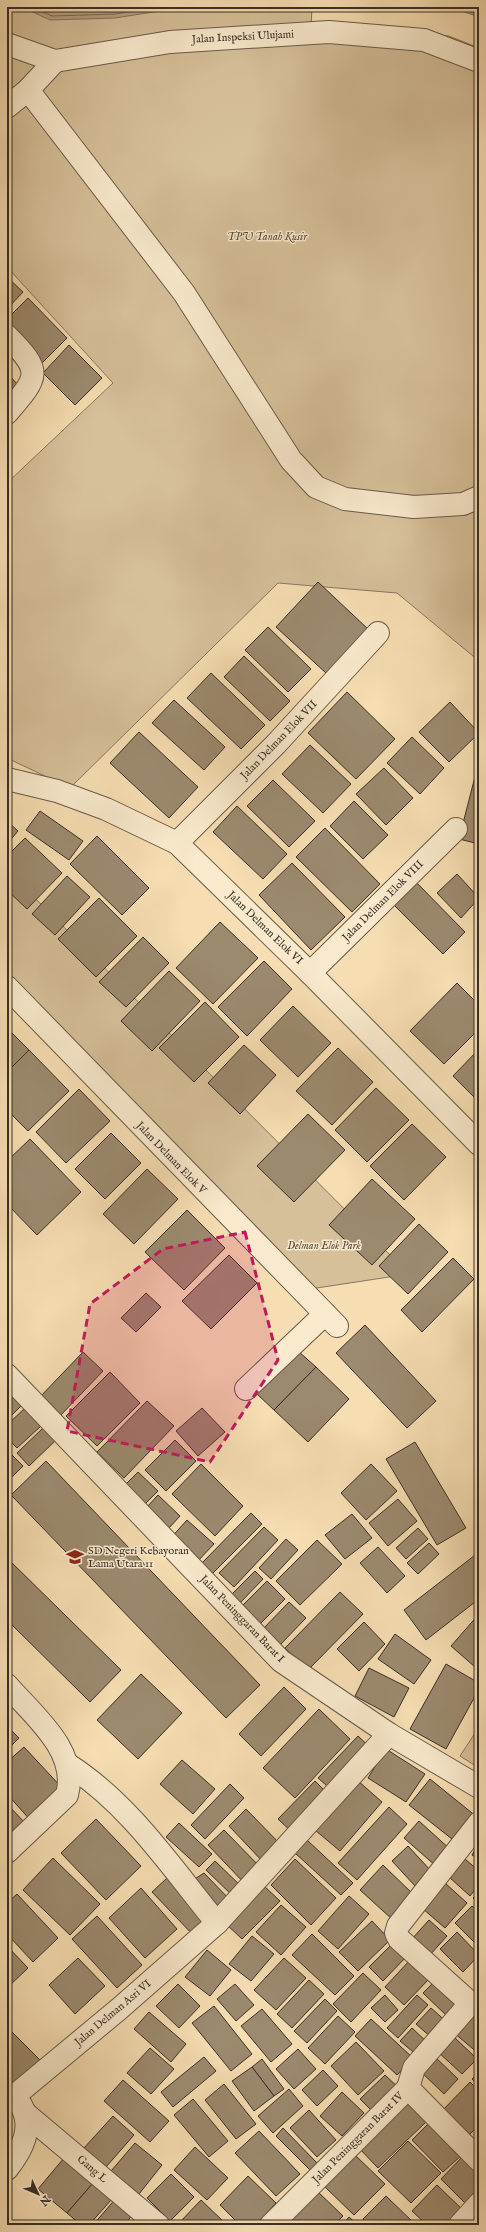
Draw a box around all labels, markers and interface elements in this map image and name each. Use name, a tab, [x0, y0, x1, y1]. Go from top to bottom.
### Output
street label: Jalan Inspeksi Ulujami	[190, 27, 295, 47]
park label: TPU Tanah Kusir	[227, 230, 308, 244]
street label: Jalan Delman Elok VII	[236, 697, 321, 784]
street label: Jalan Delman Elok VIII	[338, 857, 427, 946]
street label: Jalan Delman Elok VI	[223, 887, 306, 968]
street label: Jalan Delman Elok V	[131, 1117, 210, 1198]
park label: Delman Elok Park	[287, 1239, 361, 1253]
place label: SD Negeri Kebayoran Lama Utara 11	[88, 1544, 189, 1571]
school or university icon: SD Negeri Kebayoran Lama Utara 11	[65, 1547, 85, 1567]
street label: Jalan Peninggaran Barat I	[195, 1571, 288, 1666]
street label: Jalan Delman Asri VI	[70, 1977, 154, 2051]
street label: Jalan Peninggaran Barat IV	[308, 2089, 407, 2188]
street label: Gang L	[74, 2152, 110, 2186]
north arrow	[18, 2174, 58, 2214]
text: N	[36, 2191, 54, 2209]

